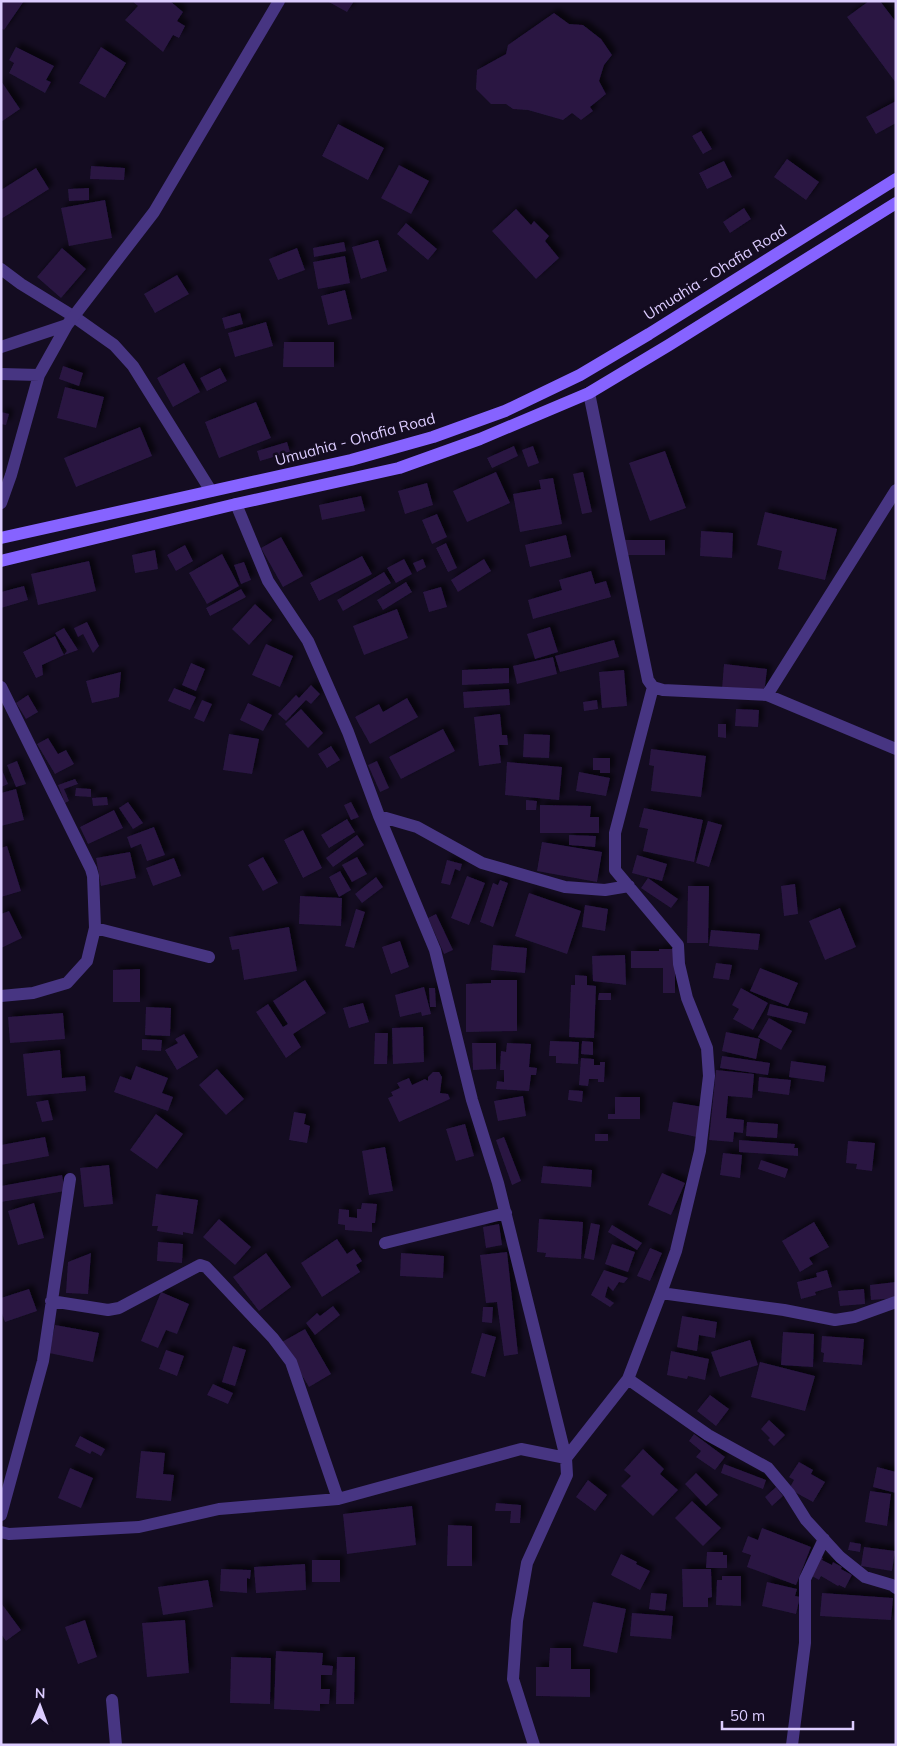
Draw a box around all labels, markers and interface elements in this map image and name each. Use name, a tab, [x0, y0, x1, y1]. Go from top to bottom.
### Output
street label: Umuahia - Ohafia Road	[640, 220, 790, 324]
street label: Umuahia - Ohafia Road	[273, 408, 437, 470]
north arrow	[15, 1681, 65, 1731]
text: N	[35, 1684, 46, 1702]
scale bar	[722, 1698, 853, 1730]
text: 50 m	[730, 1706, 765, 1725]

